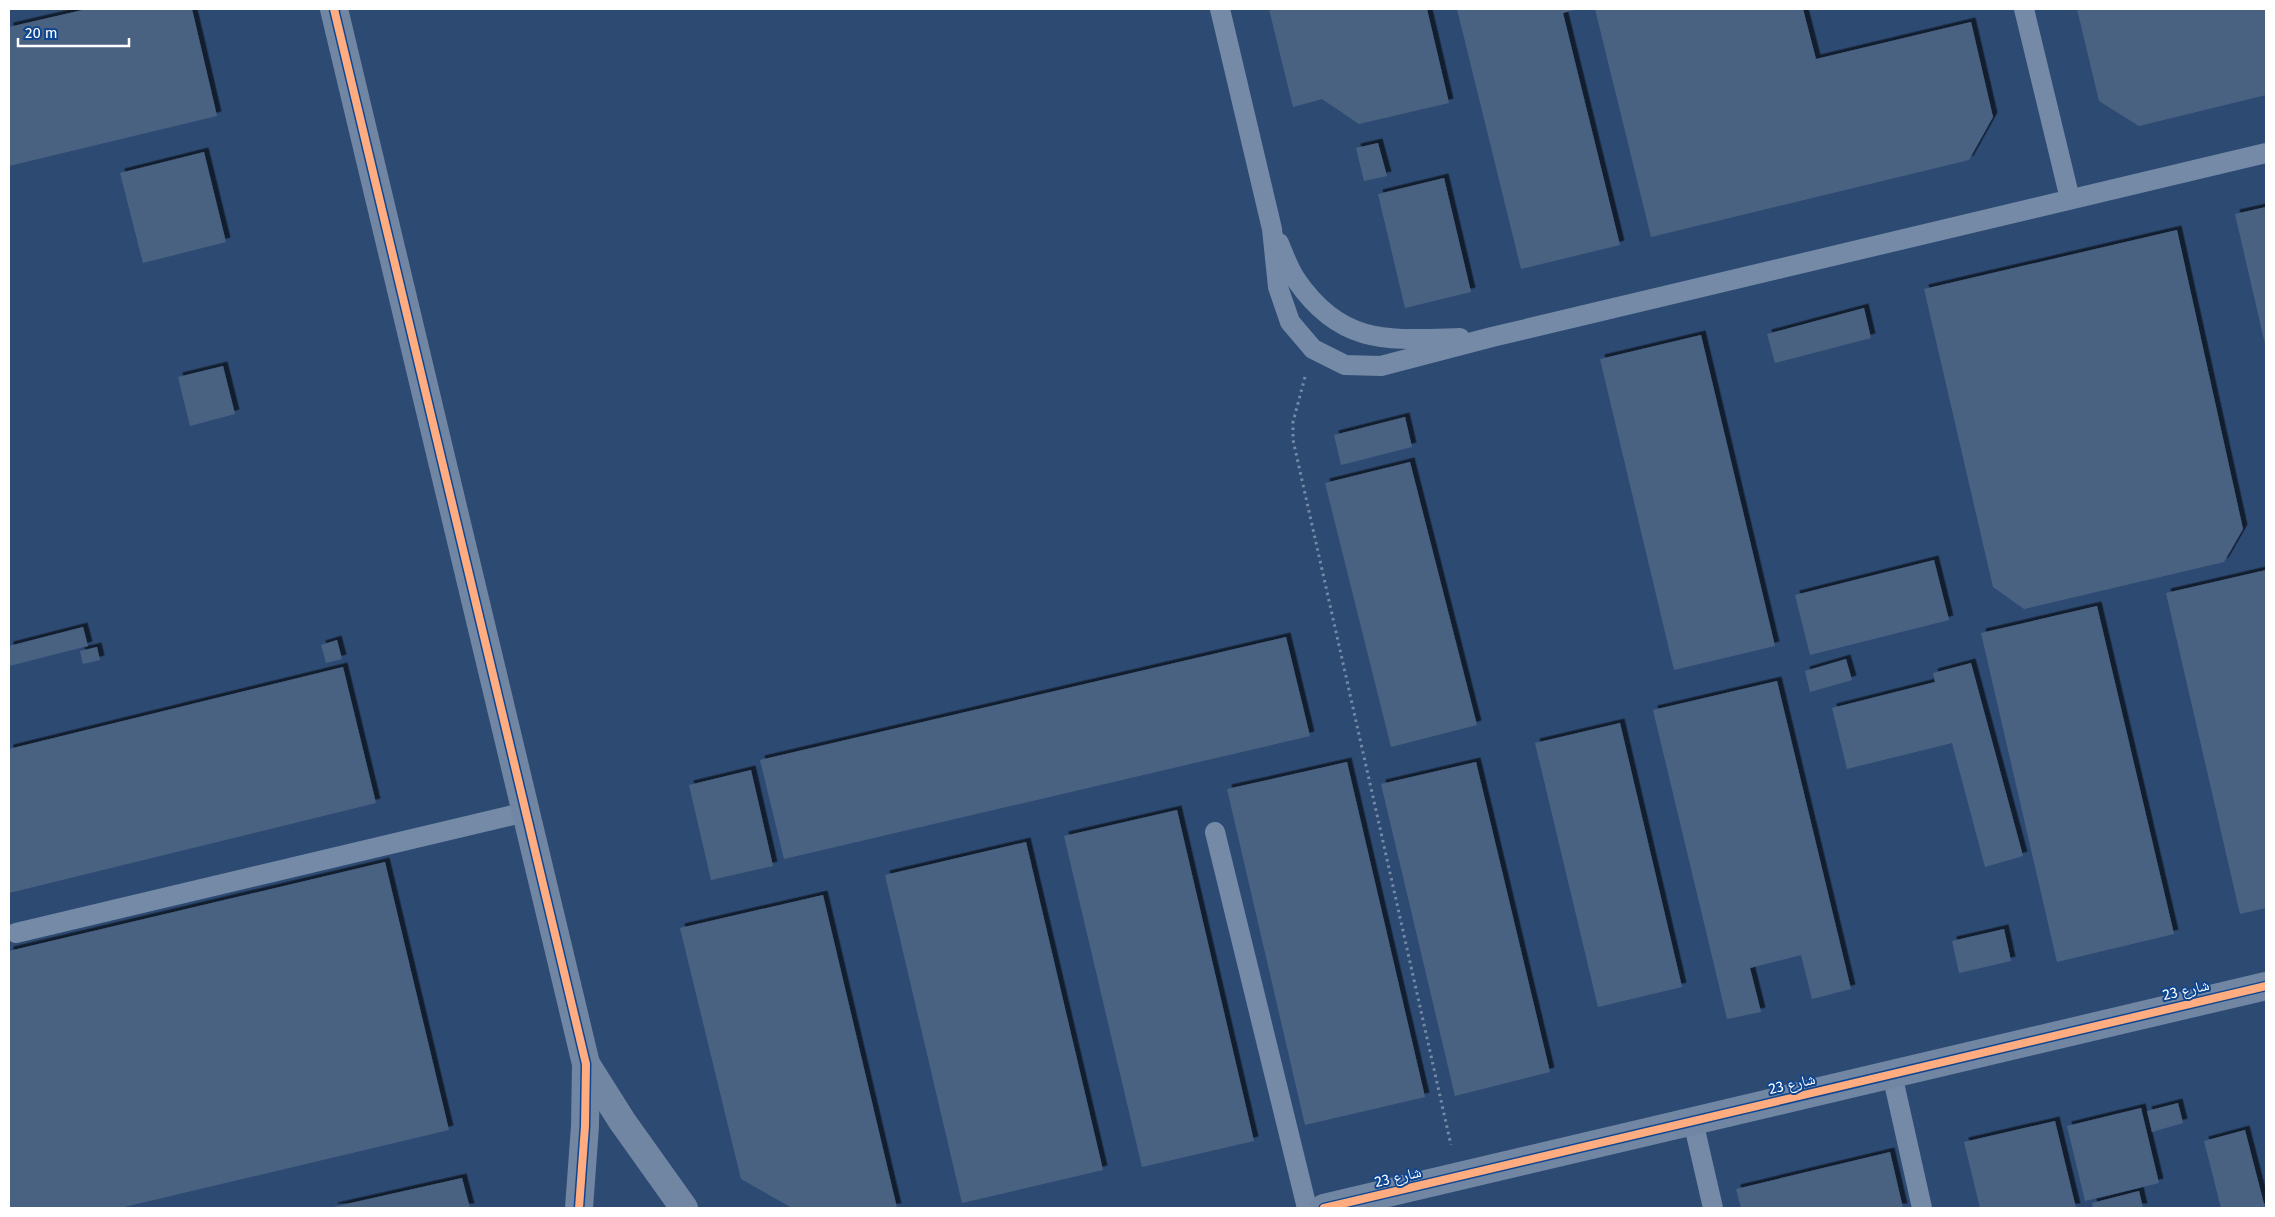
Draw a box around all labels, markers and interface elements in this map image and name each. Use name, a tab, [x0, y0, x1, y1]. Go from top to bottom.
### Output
scale bar	[18, 15, 129, 47]
text: 20 m	[25, 24, 58, 42]
street label: شارع 23	[2161, 976, 2211, 1005]
street label: شارع 23	[1767, 1070, 1817, 1099]
street label: شارع 23	[1373, 1163, 1423, 1192]

